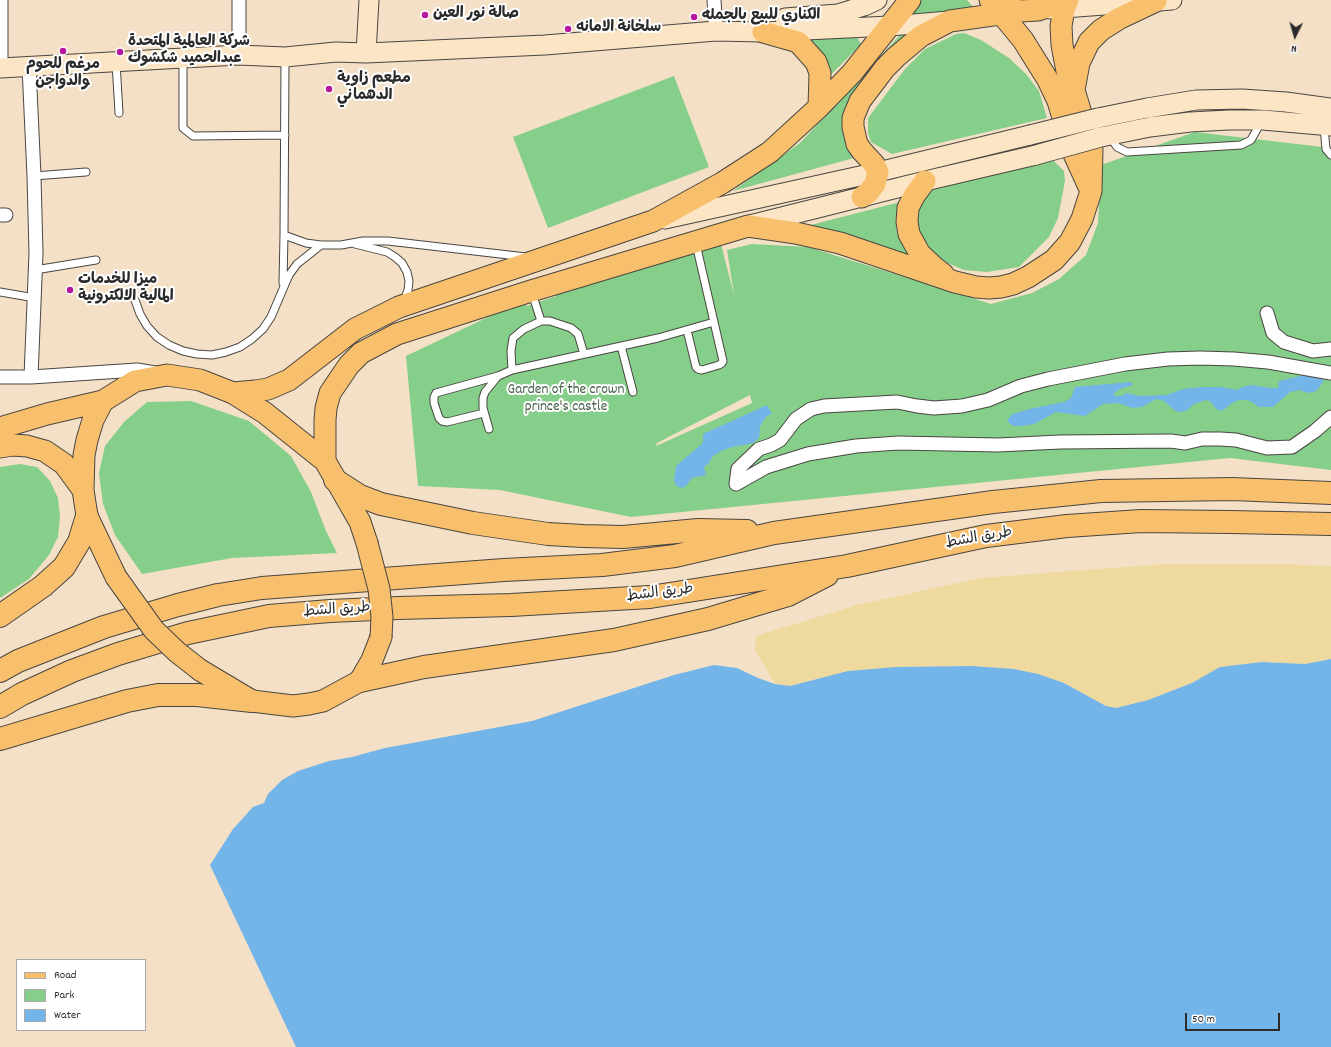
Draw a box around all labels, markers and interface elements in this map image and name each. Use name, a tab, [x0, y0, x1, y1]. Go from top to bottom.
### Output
place label: صالة نور العين	[433, 6, 519, 24]
place label: الكناري للبيع بالجمله	[702, 8, 820, 26]
marker: صالة نور العين	[420, 10, 430, 20]
marker: الكناري للبيع بالجمله	[689, 12, 699, 22]
north arrow	[1275, 16, 1315, 56]
place label: سلخانة الامانه	[576, 20, 661, 38]
marker: سلخانة الامانه	[563, 24, 573, 34]
place label: شركة العالمية المتحدة عبدالحميد شكشوك	[128, 34, 250, 69]
text: N	[1291, 40, 1297, 56]
marker: مرغم للحوم والدواجن	[58, 46, 68, 56]
marker: شركة العالمية المتحدة عبدالحميد شكشوك	[115, 47, 125, 57]
place label: مرغم للحوم والدواجن	[26, 57, 100, 92]
place label: مطعم زاوية الدهماني	[337, 71, 411, 106]
marker: مطعم زاوية الدهماني	[324, 84, 334, 94]
place label: ميزا للخدمات المالية الالكترونية	[78, 272, 174, 307]
marker: ميزا للخدمات المالية الالكترونية	[65, 285, 75, 295]
park label: Garden of the crown prince's castle	[508, 382, 624, 417]
street label: طريق الشط	[944, 524, 1014, 554]
street label: طريق الشط	[625, 581, 695, 607]
street label: طريق الشط	[303, 600, 371, 622]
legend	[16, 959, 146, 1031]
text: Road	[54, 967, 76, 984]
text: Park	[54, 987, 74, 1004]
scale bar	[1187, 1005, 1282, 1031]
text: Water	[54, 1007, 81, 1024]
text: 50 m	[1192, 1011, 1215, 1028]

